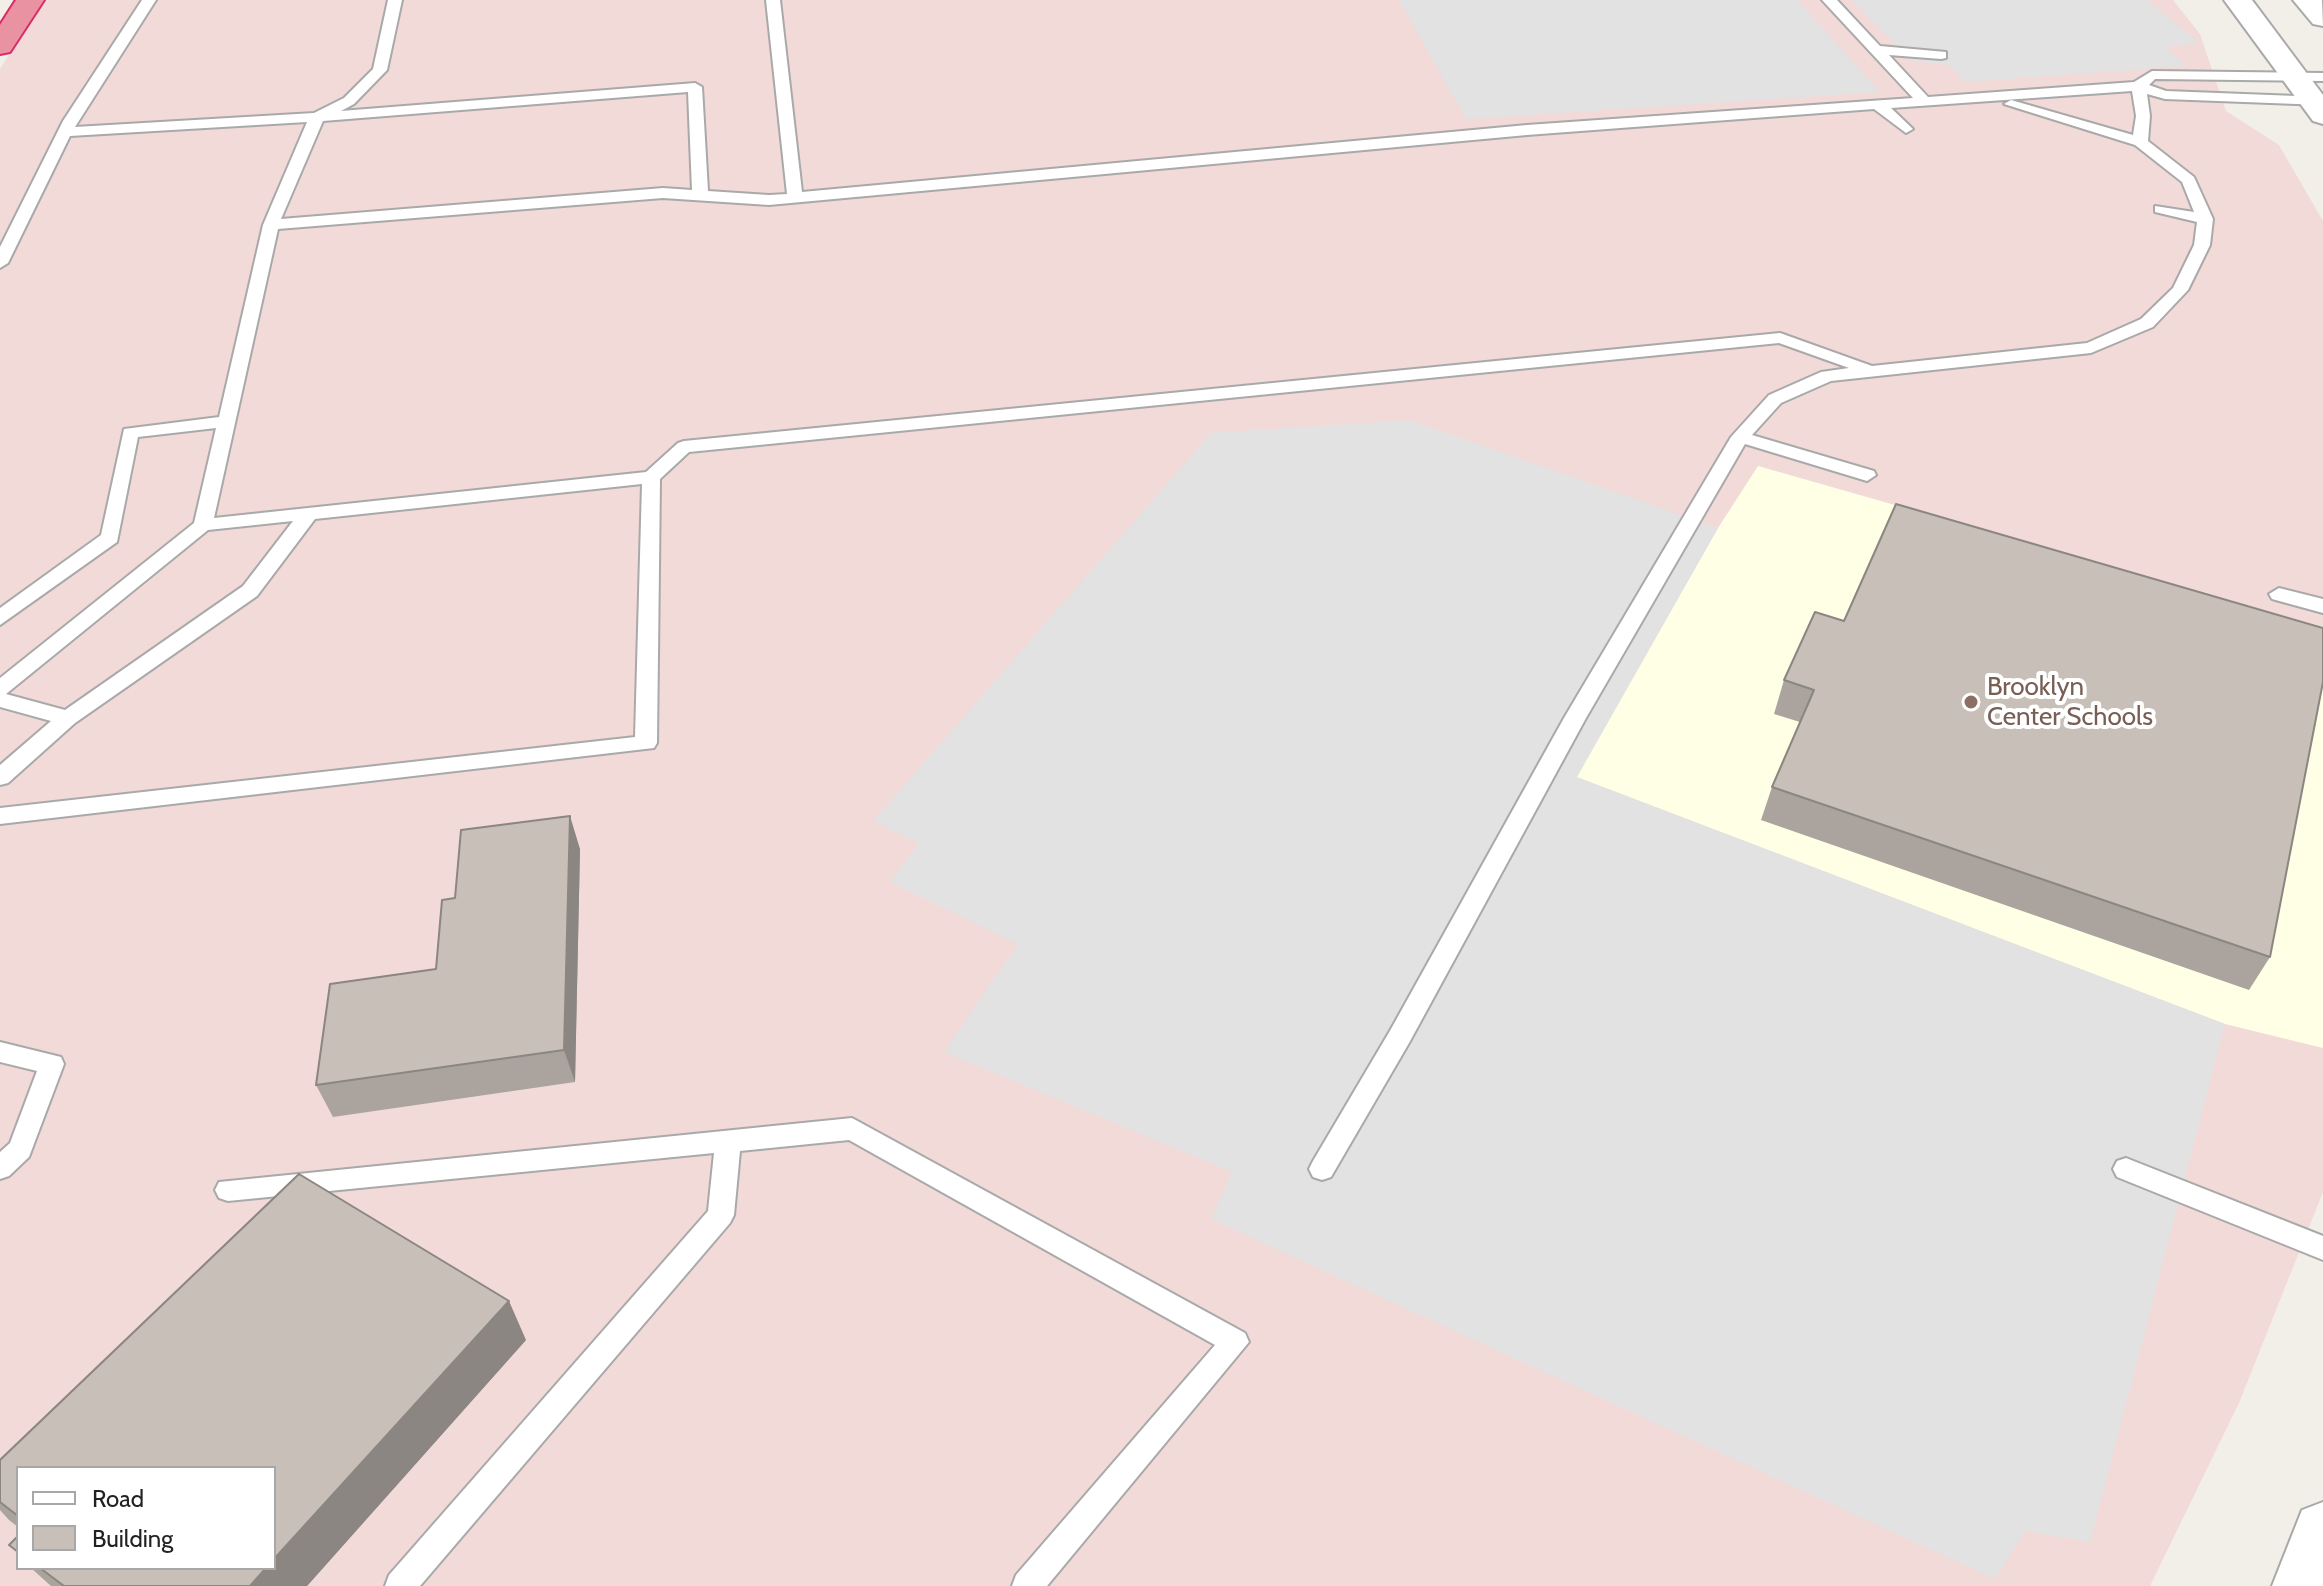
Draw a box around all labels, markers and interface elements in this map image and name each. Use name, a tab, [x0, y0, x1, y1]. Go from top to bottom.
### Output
place label: Brooklyn Center Schools	[1987, 671, 2153, 732]
marker: Brooklyn Center Schools	[1962, 693, 1980, 711]
legend	[16, 1466, 276, 1570]
text: Road	[92, 1484, 144, 1513]
text: Building	[92, 1524, 173, 1553]

